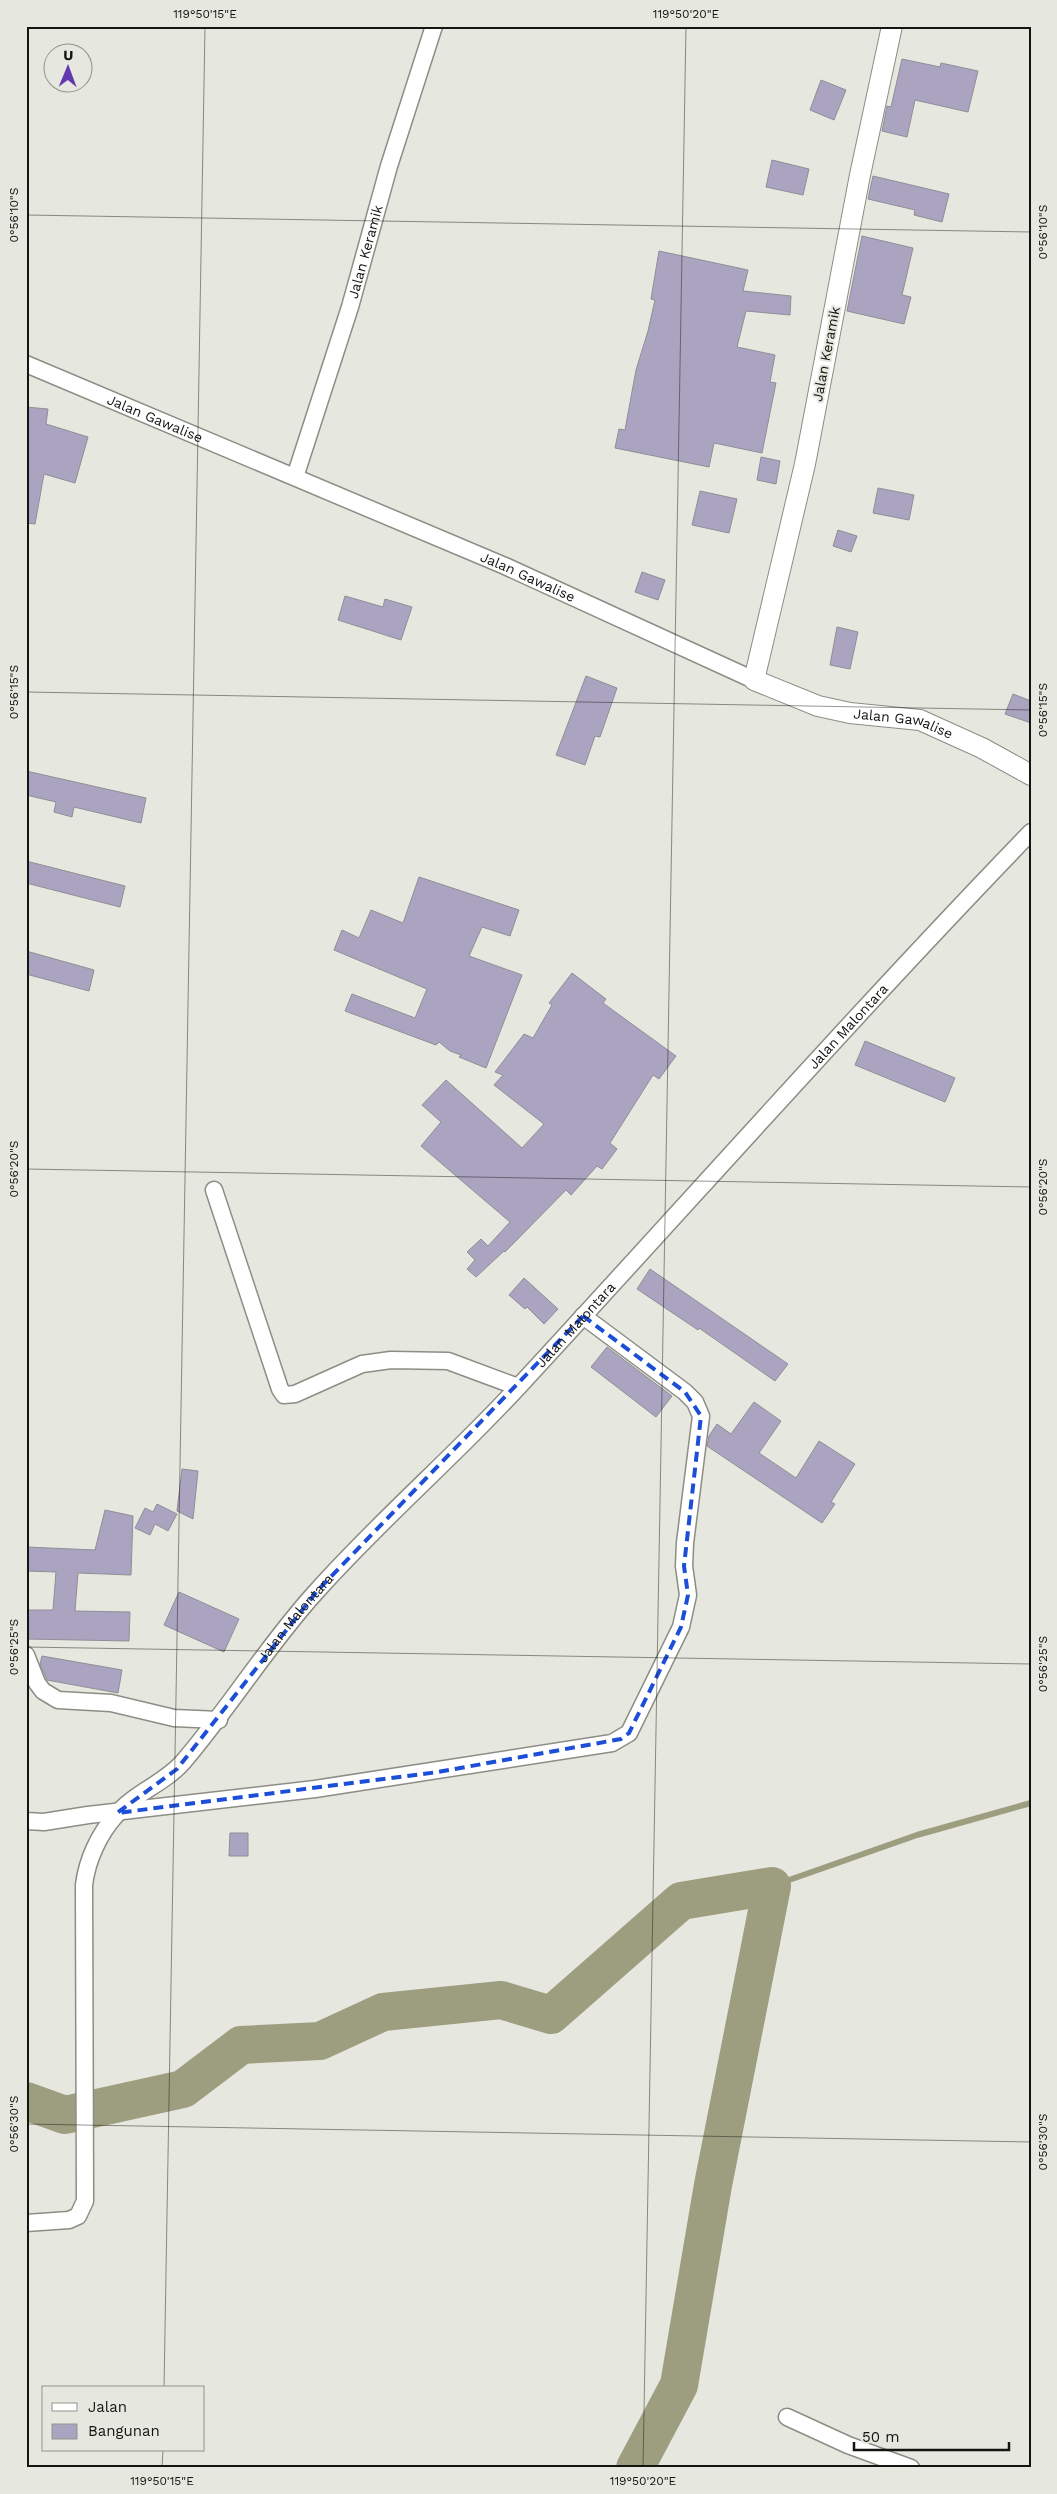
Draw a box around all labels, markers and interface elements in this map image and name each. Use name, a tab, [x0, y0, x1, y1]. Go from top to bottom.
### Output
text: 119°50'15"E	[173, 7, 237, 21]
text: 119°50'20"E	[653, 7, 720, 21]
north arrow	[42, 42, 92, 92]
text: U	[63, 47, 73, 63]
text: 0°56'10"S	[7, 188, 21, 242]
street label: Jalan Keramik	[345, 203, 386, 300]
text: 0°56'10"S	[1036, 205, 1050, 259]
street label: Jalan Keramik	[809, 305, 843, 403]
street label: Jalan Gawalise	[105, 391, 205, 446]
street label: Jalan Gawalise	[478, 549, 578, 605]
text: 0°56'15"S	[7, 665, 21, 719]
text: 0°56'15"S	[1036, 683, 1050, 737]
street label: Jalan Gawalise	[853, 705, 956, 742]
street label: Jalan Malontara	[805, 981, 891, 1072]
text: 0°56'20"S	[7, 1140, 21, 1198]
text: 0°56'20"S	[1036, 1158, 1050, 1216]
street label: Jalan Malontara	[533, 1279, 619, 1370]
street label: Jalan Malontara	[254, 1570, 336, 1665]
text: 0°56'25"S	[7, 1619, 21, 1675]
text: 0°56'25"S	[1036, 1636, 1050, 1692]
text: 0°56'30"S	[7, 2095, 21, 2153]
text: 0°56'30"S	[1036, 2113, 1050, 2171]
legend	[42, 2386, 205, 2452]
text: Jalan	[88, 2398, 127, 2416]
scale bar	[854, 2419, 1010, 2451]
text: Bangunan	[88, 2422, 160, 2440]
text: 50 m	[862, 2428, 899, 2446]
text: 119°50'15"E	[130, 2474, 194, 2488]
text: 119°50'20"E	[610, 2474, 677, 2488]

